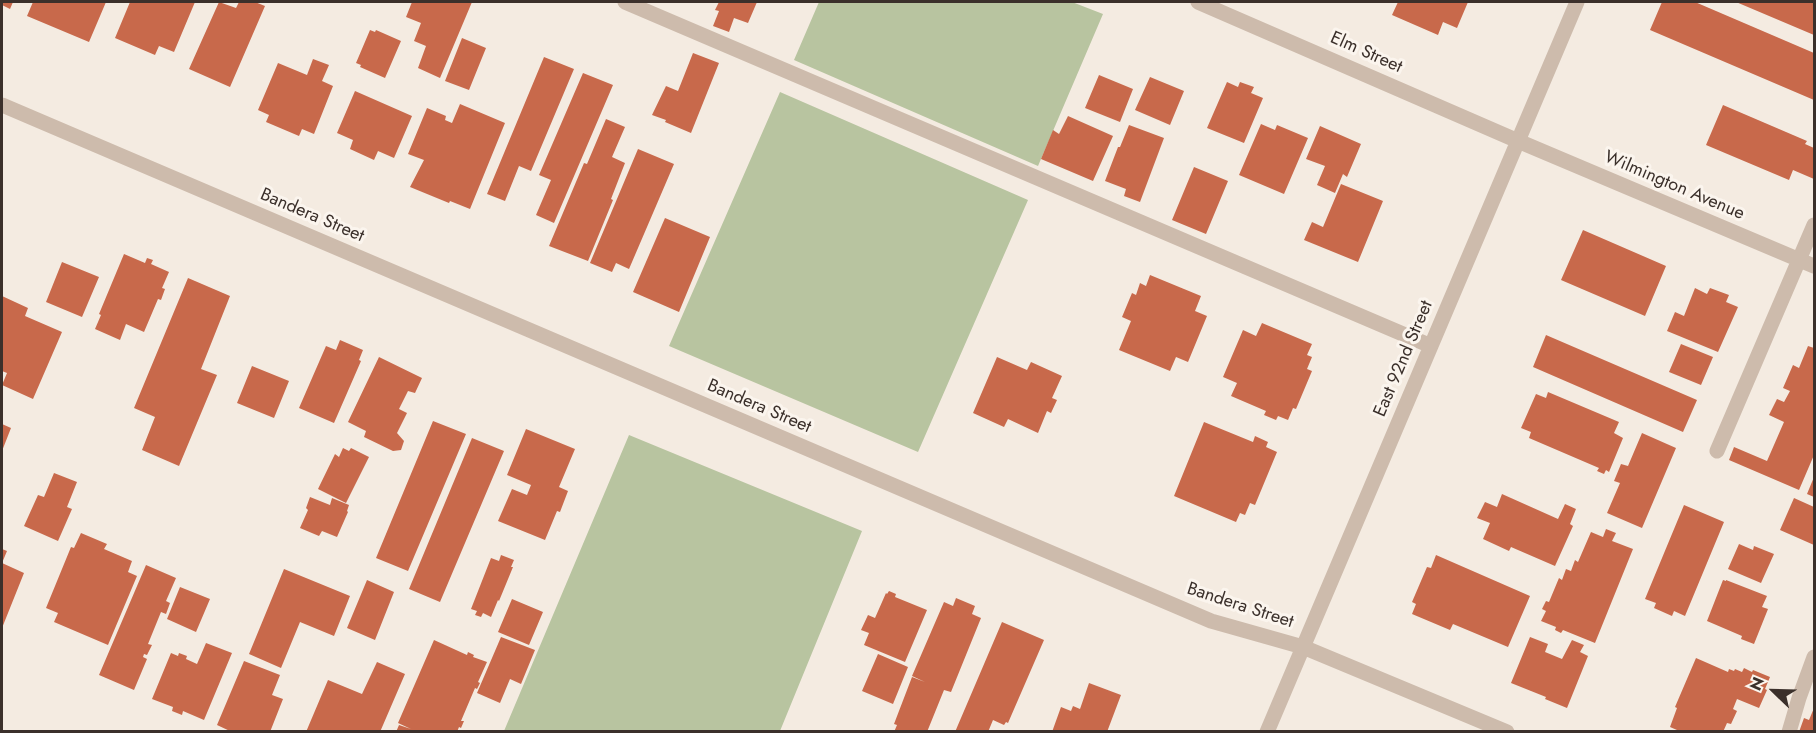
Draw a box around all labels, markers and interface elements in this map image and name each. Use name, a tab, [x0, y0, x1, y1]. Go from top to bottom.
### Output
street label: Elm Street	[1327, 28, 1405, 78]
street label: Wilmington Avenue	[1601, 147, 1747, 225]
street label: Bandera Street	[257, 184, 367, 248]
street label: East 92nd Street	[1370, 298, 1438, 420]
street label: Bandera Street	[704, 375, 814, 439]
street label: Bandera Street	[1184, 579, 1296, 633]
north arrow	[1744, 661, 1804, 721]
text: N	[1744, 673, 1770, 694]

